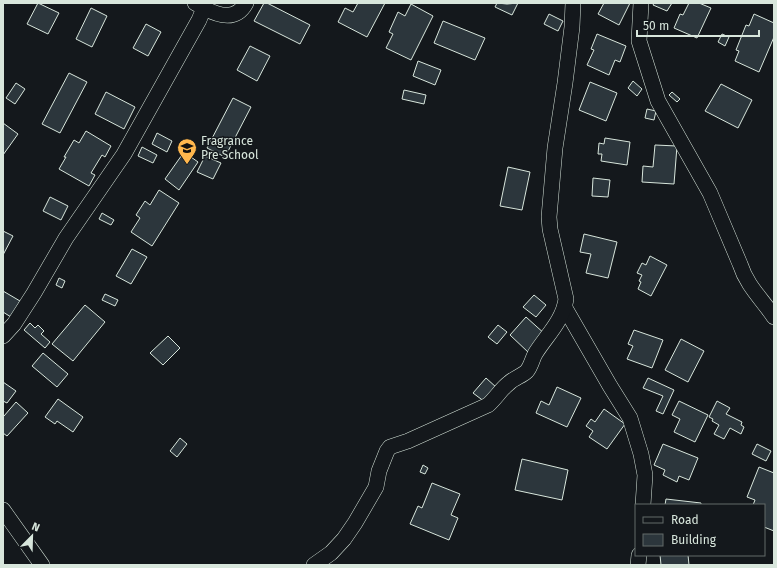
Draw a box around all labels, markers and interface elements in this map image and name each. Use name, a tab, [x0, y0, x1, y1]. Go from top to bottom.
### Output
scale bar	[637, 12, 759, 38]
text: 50 m	[643, 19, 669, 33]
place label: Fragrance Pre School	[201, 134, 259, 162]
school or university icon: Fragrance Pre School	[176, 137, 198, 165]
legend	[635, 504, 765, 556]
text: Road	[671, 513, 699, 527]
north arrow	[12, 516, 52, 556]
text: N	[30, 520, 42, 535]
text: Building	[671, 533, 717, 547]

